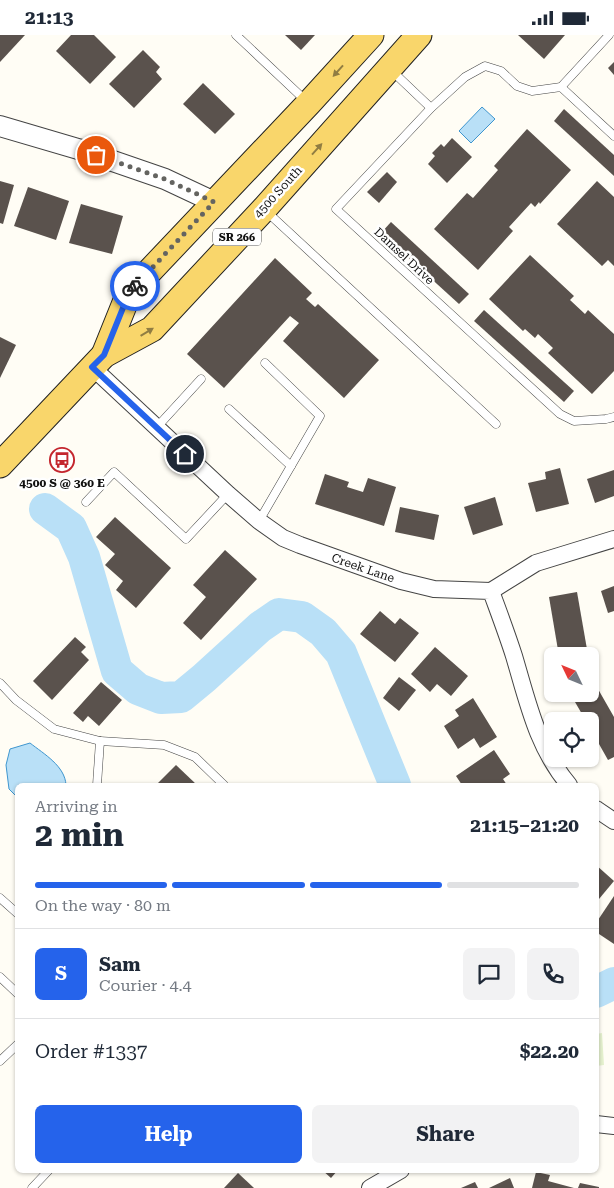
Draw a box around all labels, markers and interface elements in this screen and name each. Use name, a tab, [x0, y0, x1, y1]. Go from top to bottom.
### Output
text: 21:13	[25, 6, 74, 29]
one-way arrow	[333, 65, 344, 77]
pin	[75, 134, 117, 176]
icon: bag	[82, 141, 110, 169]
one-way arrow	[311, 144, 323, 156]
street label: 4500 South	[251, 163, 305, 221]
street label: Damsel Drive	[371, 225, 437, 288]
road number: SR 266	[213, 228, 261, 245]
courier	[110, 261, 160, 311]
icon: bike	[121, 272, 149, 300]
one-way arrow	[140, 327, 153, 336]
pin	[164, 433, 206, 475]
icon: home	[171, 440, 199, 468]
bus stop icon: 4500 S @ 360 E	[49, 447, 75, 473]
place label: 4500 S @ 360 E	[19, 476, 105, 490]
street label: Creek Lane	[330, 551, 397, 585]
north arrow	[544, 647, 599, 703]
map controls	[544, 647, 599, 767]
button: locate	[544, 712, 599, 767]
text: Arriving in	[35, 797, 118, 816]
text: 21:15–21:20	[470, 814, 579, 837]
text: 2 min	[35, 816, 124, 854]
text: On the way · 80 m	[35, 896, 171, 915]
button: chat	[463, 948, 515, 1000]
button: phone	[527, 948, 579, 1000]
text: Sam	[99, 953, 141, 976]
text: S	[55, 962, 67, 985]
text: Courier · 4.4	[99, 976, 192, 995]
text: Order #1337	[35, 1040, 147, 1063]
text: $22.20	[520, 1040, 579, 1063]
button: Help	[35, 1105, 302, 1163]
button: Share	[312, 1105, 579, 1163]

